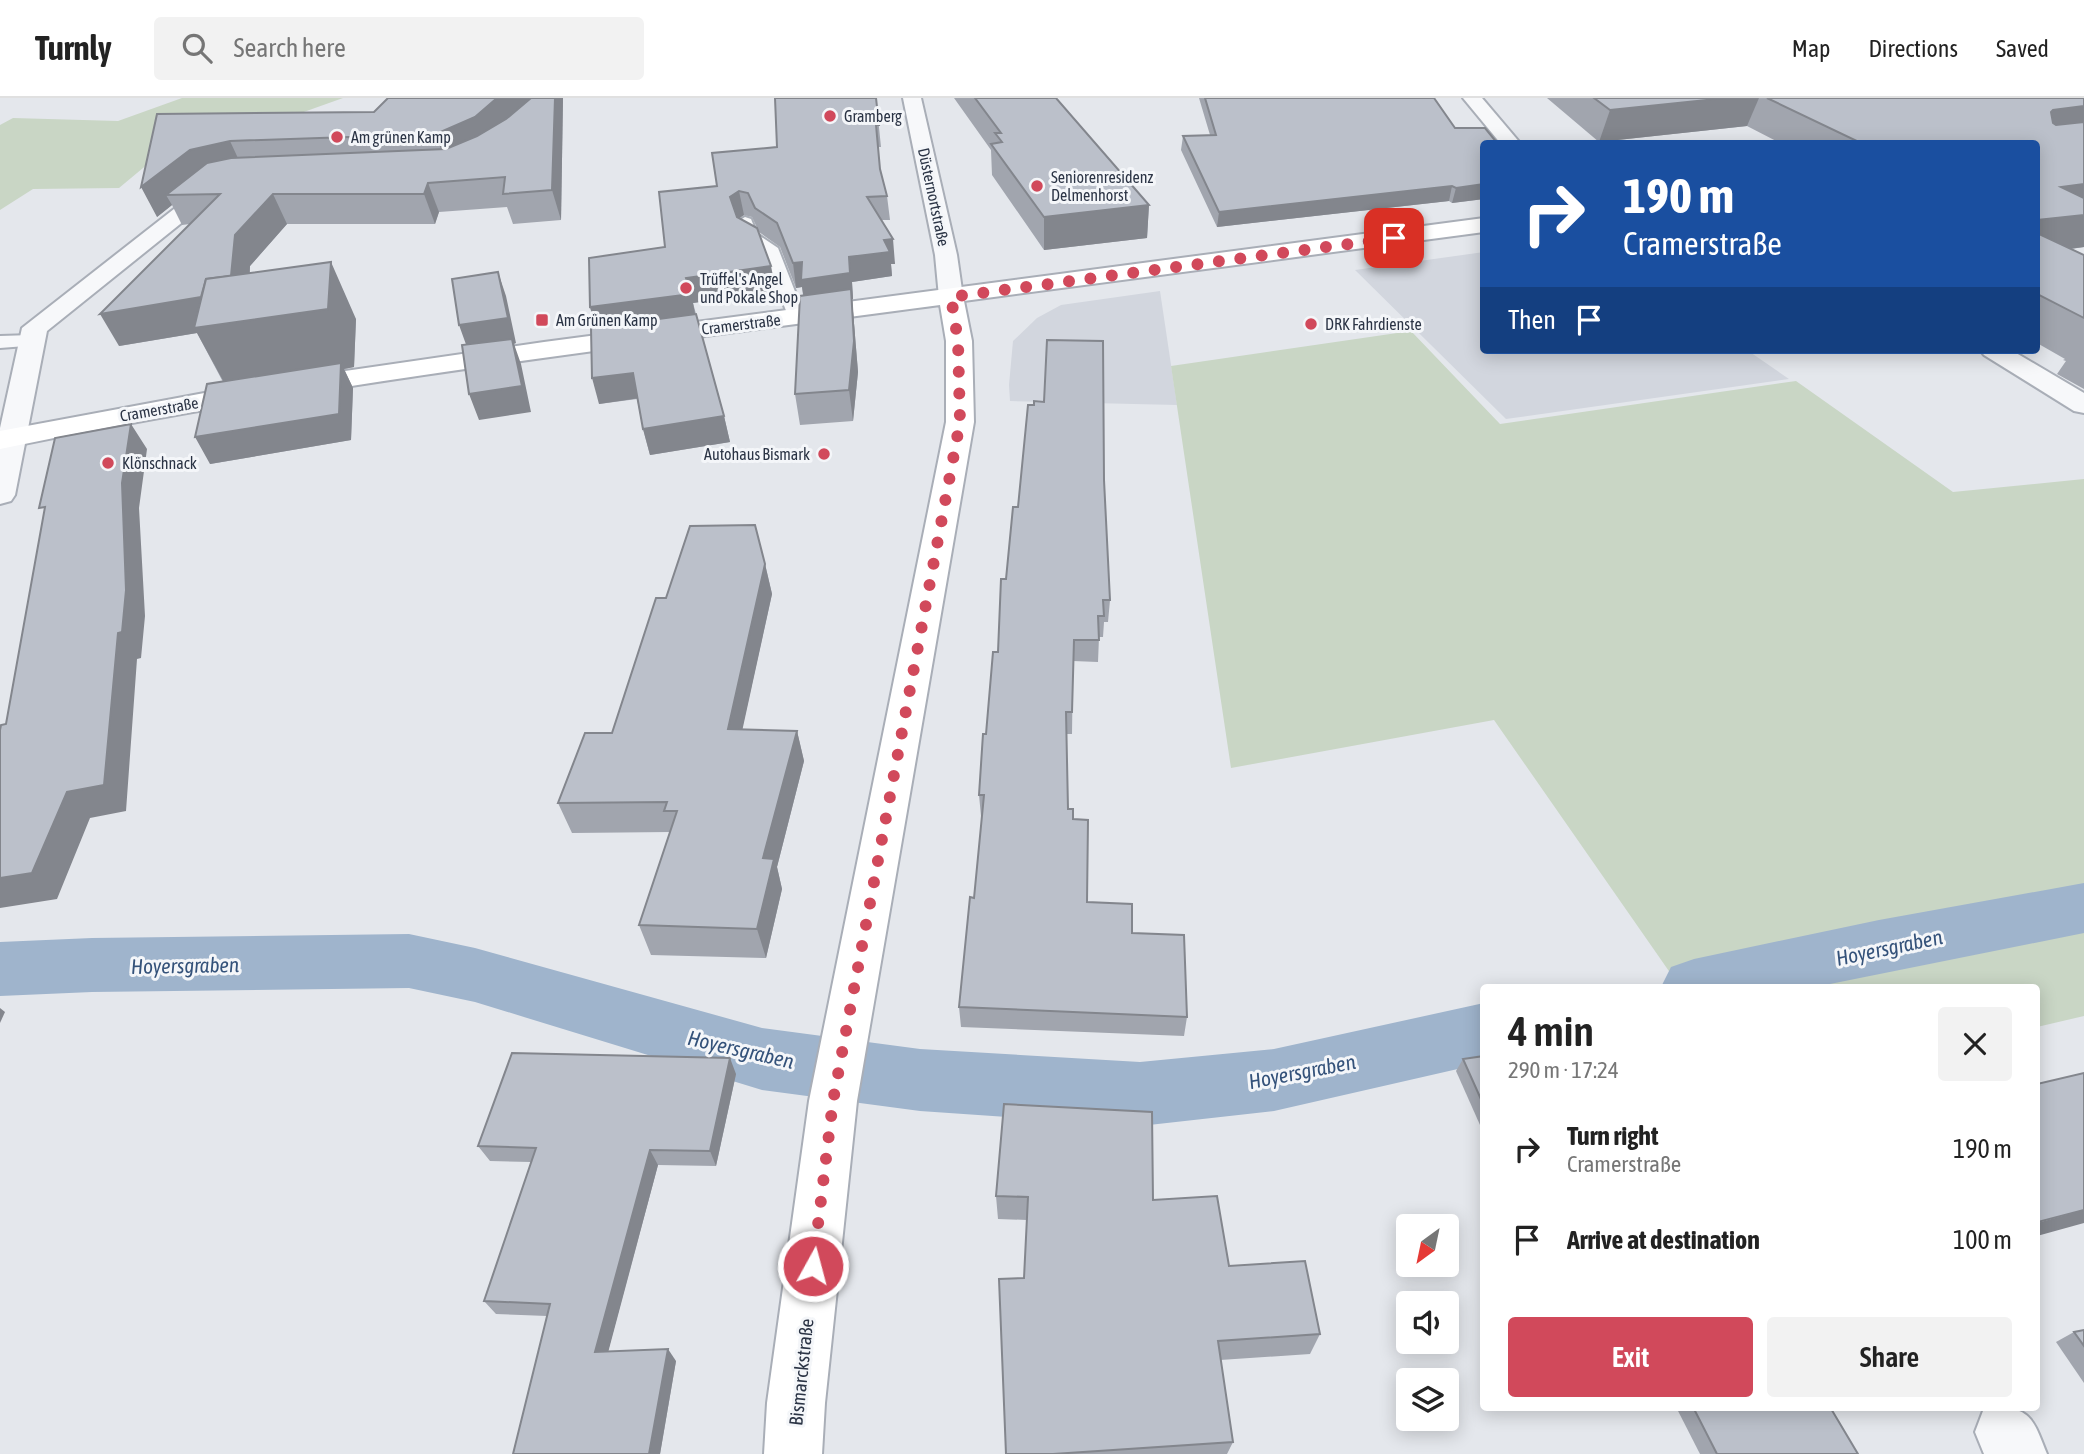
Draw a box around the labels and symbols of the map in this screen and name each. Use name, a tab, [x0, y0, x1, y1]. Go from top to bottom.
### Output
place label: Gramberg	[844, 107, 902, 126]
marker: Gramberg	[822, 108, 838, 124]
place label: Am grünen Kamp	[351, 128, 451, 147]
marker: Am grünen Kamp	[329, 129, 345, 145]
street label: Düsternortstraße	[915, 146, 953, 248]
place label: Seniorenresidenz Delmenhorst	[1051, 168, 1154, 204]
marker: Seniorenresidenz Delmenhorst	[1029, 178, 1045, 194]
pin	[1364, 208, 1424, 268]
place label: Trüffel's Angel und Pokale Shop	[700, 270, 798, 307]
marker: Trüffel's Angel und Pokale Shop	[678, 280, 694, 296]
street label: Cramerstraße	[700, 310, 782, 338]
place label: Am Grünen Kamp	[556, 311, 658, 330]
marker: Am Grünen Kamp	[534, 312, 550, 328]
place label: DRK Fahrdienste	[1325, 315, 1422, 333]
marker: DRK Fahrdienste	[1303, 316, 1319, 332]
street label: Cramerstraße	[118, 393, 200, 425]
place label: Autohaus Bismark	[704, 445, 810, 463]
marker: Autohaus Bismark	[816, 446, 832, 462]
place label: Klönschnack	[122, 454, 197, 472]
marker: Klönschnack	[100, 455, 116, 471]
water label: Hoyersgraben	[1834, 924, 1944, 970]
water label: Hoyersgraben	[131, 952, 239, 978]
water label: Hoyersgraben	[686, 1025, 796, 1073]
water label: Hoyersgraben	[1247, 1049, 1357, 1093]
north arrow	[1396, 1214, 1460, 1278]
position arrow	[776, 1229, 850, 1303]
street label: Bismarckstraße	[784, 1317, 818, 1427]

